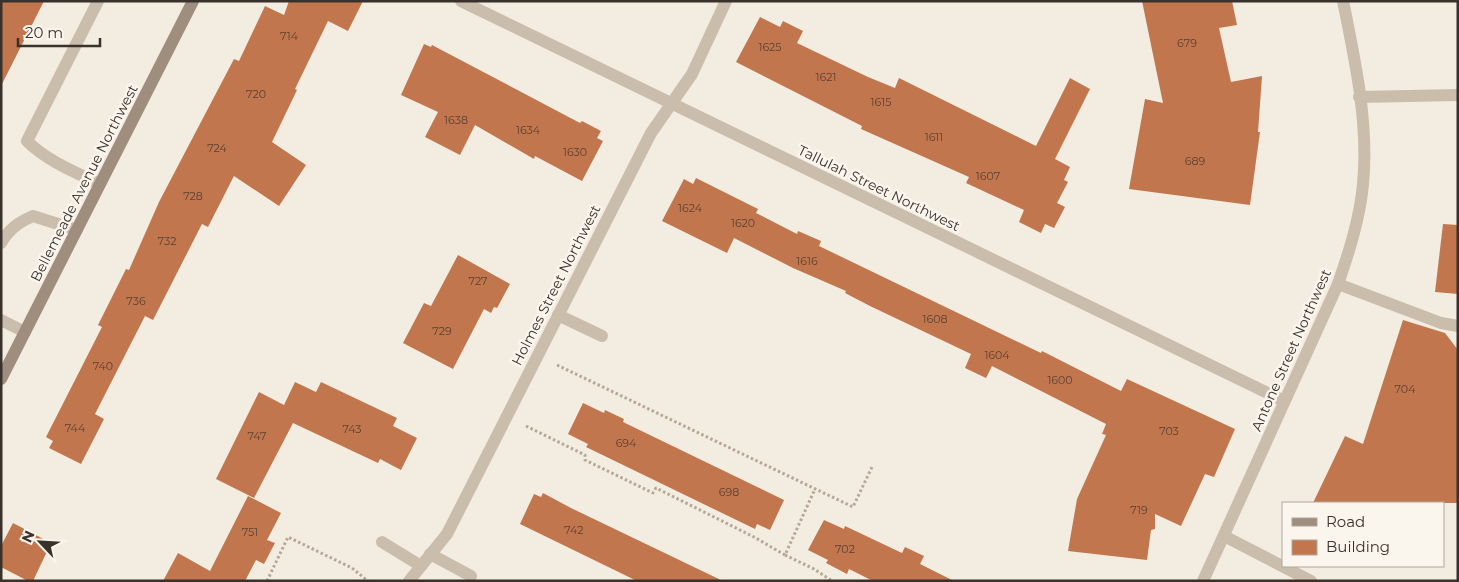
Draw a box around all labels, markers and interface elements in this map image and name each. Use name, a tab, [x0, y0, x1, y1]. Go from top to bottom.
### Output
scale bar	[18, 15, 100, 47]
text: 20 m	[25, 23, 63, 42]
house number: 714	[280, 29, 299, 43]
house number: 679	[1177, 36, 1197, 50]
house number: 1625	[758, 40, 782, 54]
house number: 1621	[816, 70, 836, 84]
street label: Bellemeade Avenue Northwest	[26, 81, 142, 284]
house number: 720	[246, 87, 266, 101]
house number: 1615	[871, 95, 891, 109]
house number: 1638	[444, 113, 468, 127]
house number: 1634	[516, 123, 541, 137]
house number: 1611	[925, 130, 943, 144]
house number: 724	[207, 141, 228, 155]
street label: Tallulah Street Northwest	[795, 141, 963, 235]
house number: 1630	[563, 145, 587, 159]
house number: 689	[1185, 154, 1206, 168]
house number: 1607	[976, 169, 1000, 183]
house number: 728	[183, 189, 203, 203]
street label: Holmes Street Northwest	[508, 201, 605, 368]
house number: 1624	[678, 201, 703, 215]
house number: 1620	[731, 216, 755, 230]
house number: 732	[158, 234, 176, 248]
house number: 1616	[796, 254, 818, 268]
street label: Antone Street Northwest	[1247, 266, 1335, 434]
house number: 727	[468, 274, 488, 288]
house number: 736	[126, 294, 146, 308]
house number: 1608	[923, 312, 947, 326]
house number: 729	[432, 324, 452, 338]
house number: 1604	[984, 348, 1010, 362]
house number: 740	[93, 359, 113, 373]
house number: 1600	[1047, 373, 1073, 387]
house number: 704	[1395, 382, 1416, 396]
house number: 744	[65, 421, 86, 435]
house number: 743	[342, 422, 362, 436]
house number: 703	[1159, 424, 1179, 438]
house number: 747	[248, 429, 266, 443]
house number: 694	[616, 436, 637, 450]
house number: 698	[719, 485, 739, 499]
legend	[1282, 502, 1444, 567]
house number: 719	[1130, 503, 1148, 517]
text: Road	[1326, 512, 1365, 531]
north arrow	[15, 517, 65, 567]
house number: 742	[564, 523, 584, 537]
house number: 751	[242, 525, 258, 539]
text: N	[18, 528, 39, 545]
text: Building	[1326, 537, 1390, 556]
house number: 702	[835, 542, 855, 556]

